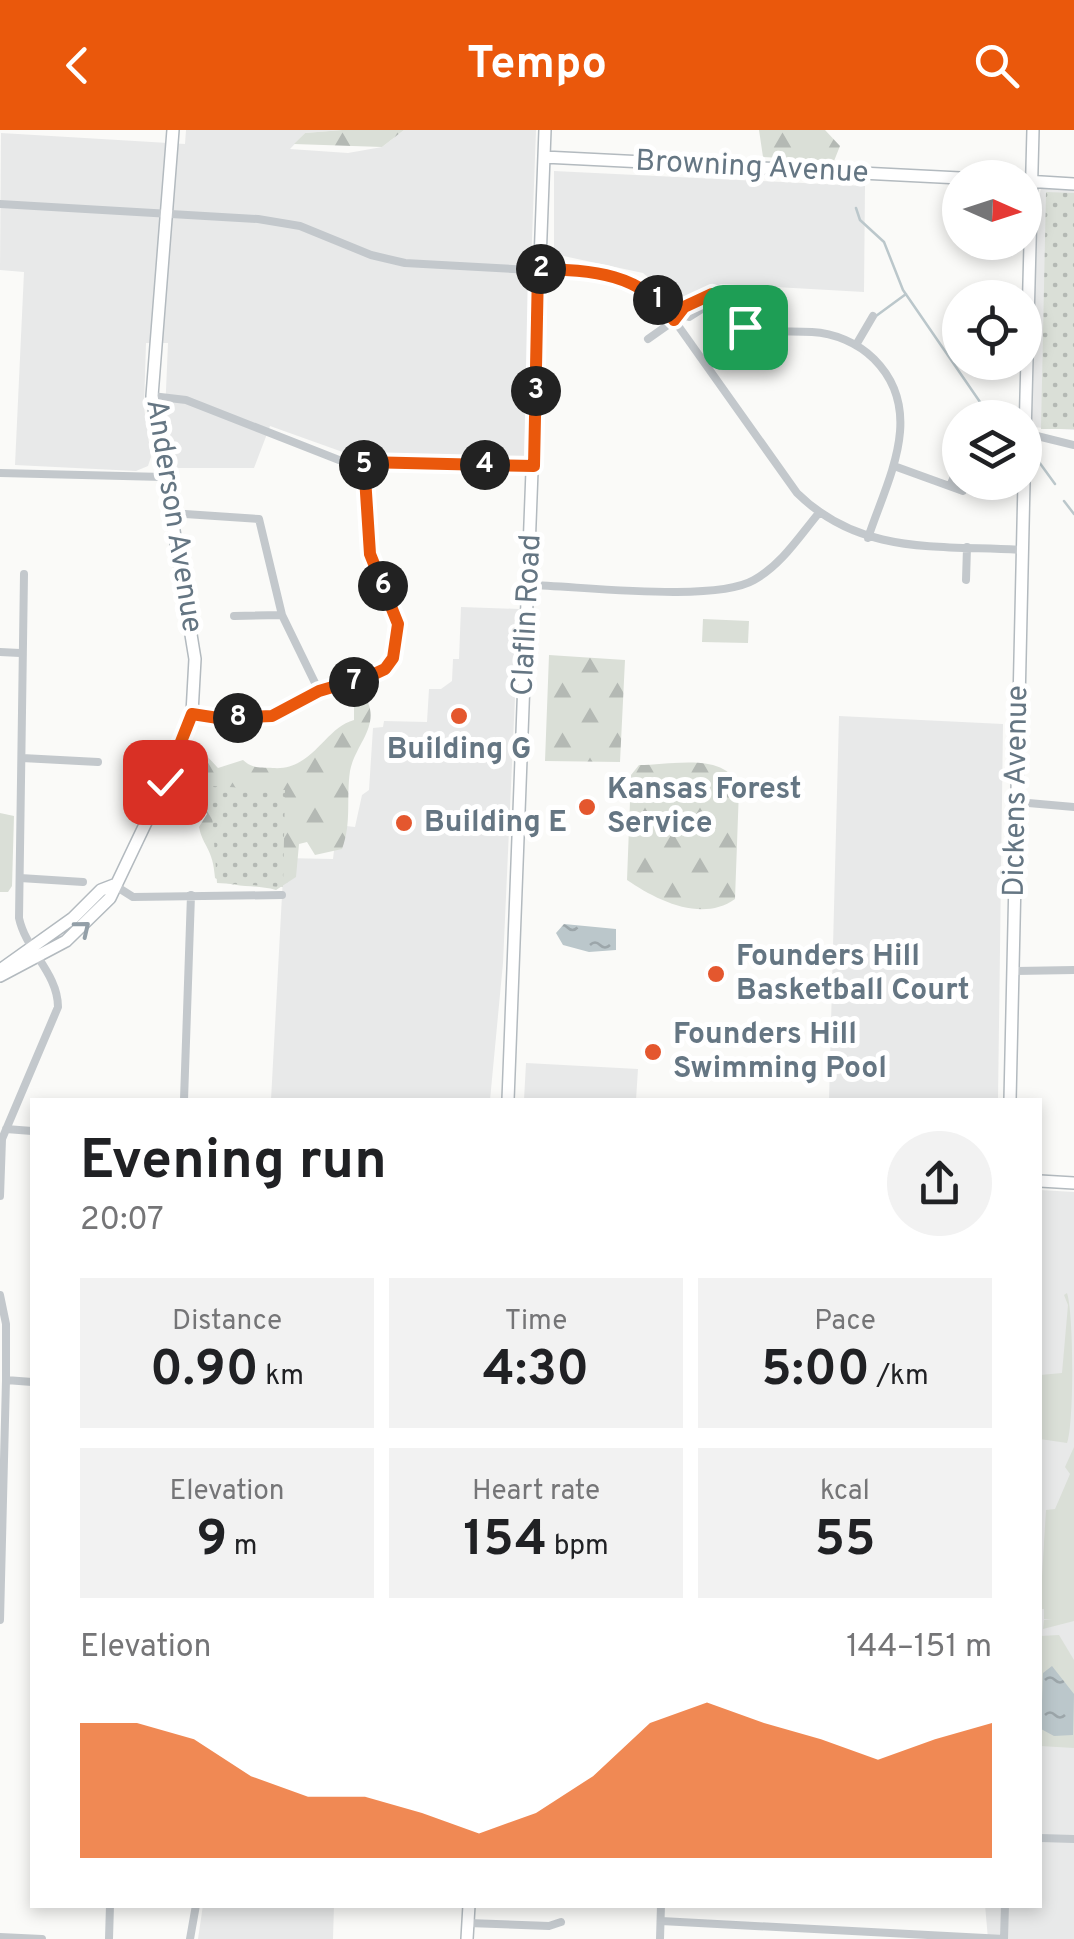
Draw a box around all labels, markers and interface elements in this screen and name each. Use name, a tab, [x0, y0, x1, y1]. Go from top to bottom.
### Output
text: Tempo	[467, 37, 607, 94]
icon: back	[50, 38, 105, 93]
icon: search	[969, 38, 1024, 93]
street label: Browning Avenue	[634, 143, 870, 193]
north arrow	[942, 160, 1042, 260]
map controls	[942, 160, 1042, 500]
pin: 2	[516, 244, 566, 294]
text: 2	[532, 251, 550, 287]
pin: 1	[633, 275, 683, 325]
button: locate	[942, 280, 1042, 380]
text: 1	[652, 282, 664, 318]
pin	[703, 285, 788, 370]
icon: arrive	[718, 300, 773, 355]
pin: 3	[511, 366, 561, 416]
text: 3	[528, 373, 544, 409]
street label: Anderson Avenue	[136, 397, 210, 635]
button: layers	[942, 400, 1042, 500]
pin: 5	[339, 440, 389, 490]
pin: 4	[460, 440, 510, 490]
text: 5	[355, 447, 373, 483]
text: 4	[476, 447, 494, 483]
street label: Claflin Road	[505, 533, 551, 697]
pin: 6	[358, 561, 408, 611]
text: 6	[374, 568, 392, 604]
pin: 7	[329, 657, 379, 707]
text: 7	[346, 664, 362, 700]
street label: Dickens Avenue	[997, 685, 1037, 897]
pin: 8	[213, 693, 263, 743]
text: 8	[229, 700, 247, 736]
marker: Building G	[448, 705, 470, 727]
place label: Building G	[387, 732, 531, 769]
pin	[123, 740, 208, 825]
icon: check	[138, 755, 193, 810]
place label: Kansas Forest Service	[607, 772, 802, 843]
marker: Kansas Forest Service	[576, 796, 598, 818]
place label: Building E	[424, 805, 567, 842]
marker: Building E	[393, 812, 415, 834]
one-way arrow	[71, 922, 89, 940]
place label: Founders Hill Basketball Court	[736, 939, 970, 1010]
marker: Founders Hill Basketball Court	[705, 963, 727, 985]
place label: Founders Hill Swimming Pool	[673, 1017, 887, 1088]
marker: Founders Hill Swimming Pool	[642, 1041, 664, 1063]
text: Evening run	[80, 1128, 387, 1198]
button: share	[887, 1131, 992, 1236]
text: 20:07	[80, 1201, 164, 1241]
text: Distance	[172, 1304, 282, 1340]
text: Time	[505, 1304, 567, 1340]
text: Pace	[814, 1304, 876, 1340]
text: 0.90	[150, 1340, 259, 1403]
text: 4:30	[483, 1340, 589, 1403]
text: 5:00	[761, 1340, 870, 1403]
text: km	[259, 1359, 304, 1395]
text: /km	[870, 1359, 929, 1395]
text: Elevation	[169, 1474, 285, 1510]
text: Heart rate	[472, 1474, 600, 1510]
text: kcal	[820, 1474, 870, 1510]
text: 9	[196, 1510, 227, 1573]
text: 154	[463, 1510, 547, 1573]
text: 55	[814, 1510, 876, 1573]
text: m	[227, 1529, 258, 1565]
text: bpm	[547, 1529, 609, 1565]
text: Elevation	[80, 1628, 212, 1668]
text: 144–151 m	[846, 1628, 992, 1668]

